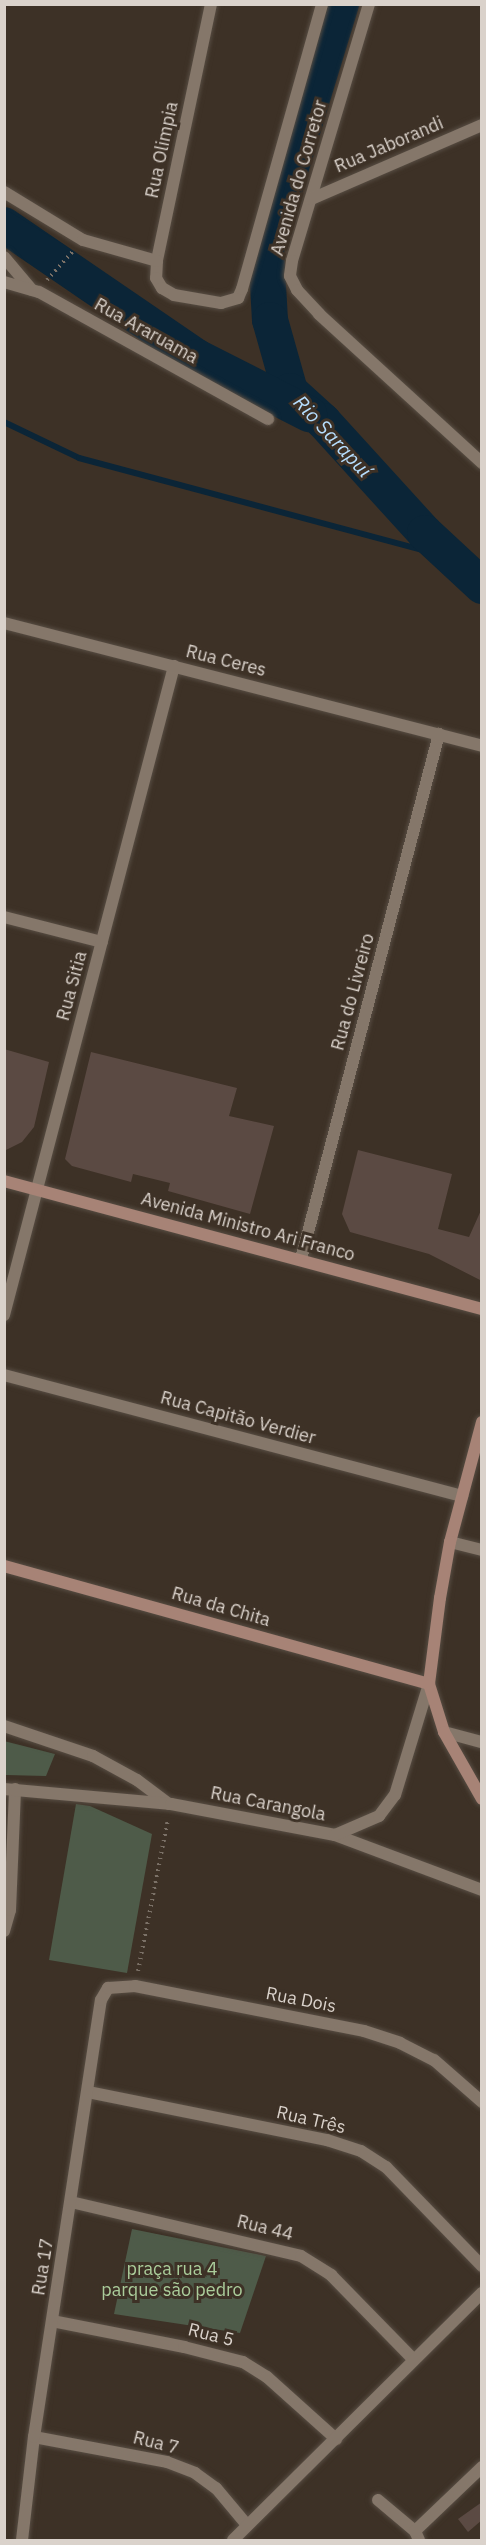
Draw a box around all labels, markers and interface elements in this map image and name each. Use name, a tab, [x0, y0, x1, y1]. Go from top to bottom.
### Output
street label: Avenida do Corretor	[266, 98, 332, 258]
street label: Rua Olimpia	[141, 100, 183, 200]
street label: Rua Jaborandi	[331, 112, 447, 178]
street label: Rua Araruama	[90, 294, 202, 368]
water label: Rio Sarapuí	[289, 390, 377, 482]
street label: Rua Ceres	[184, 641, 268, 681]
street label: Rua do Livreiro	[327, 931, 379, 1053]
street label: Rua Sitia	[52, 949, 92, 1023]
street label: Avenida Ministro Ari Franco	[139, 1188, 357, 1266]
street label: Rua Capitão Verdier	[158, 1387, 318, 1449]
street label: Rua da Chita	[169, 1583, 273, 1631]
street label: Rua Carangola	[209, 1782, 327, 1826]
street label: Rua Dois	[264, 1983, 338, 2017]
street label: Rua Três	[274, 2102, 348, 2138]
street label: Rua 44	[235, 2211, 295, 2245]
street label: Rua 17	[28, 2237, 58, 2297]
park label: praça rua 4 parque são pedro	[101, 2259, 243, 2302]
street label: Rua 5	[186, 2319, 236, 2351]
street label: Rua 7	[131, 2427, 181, 2459]

